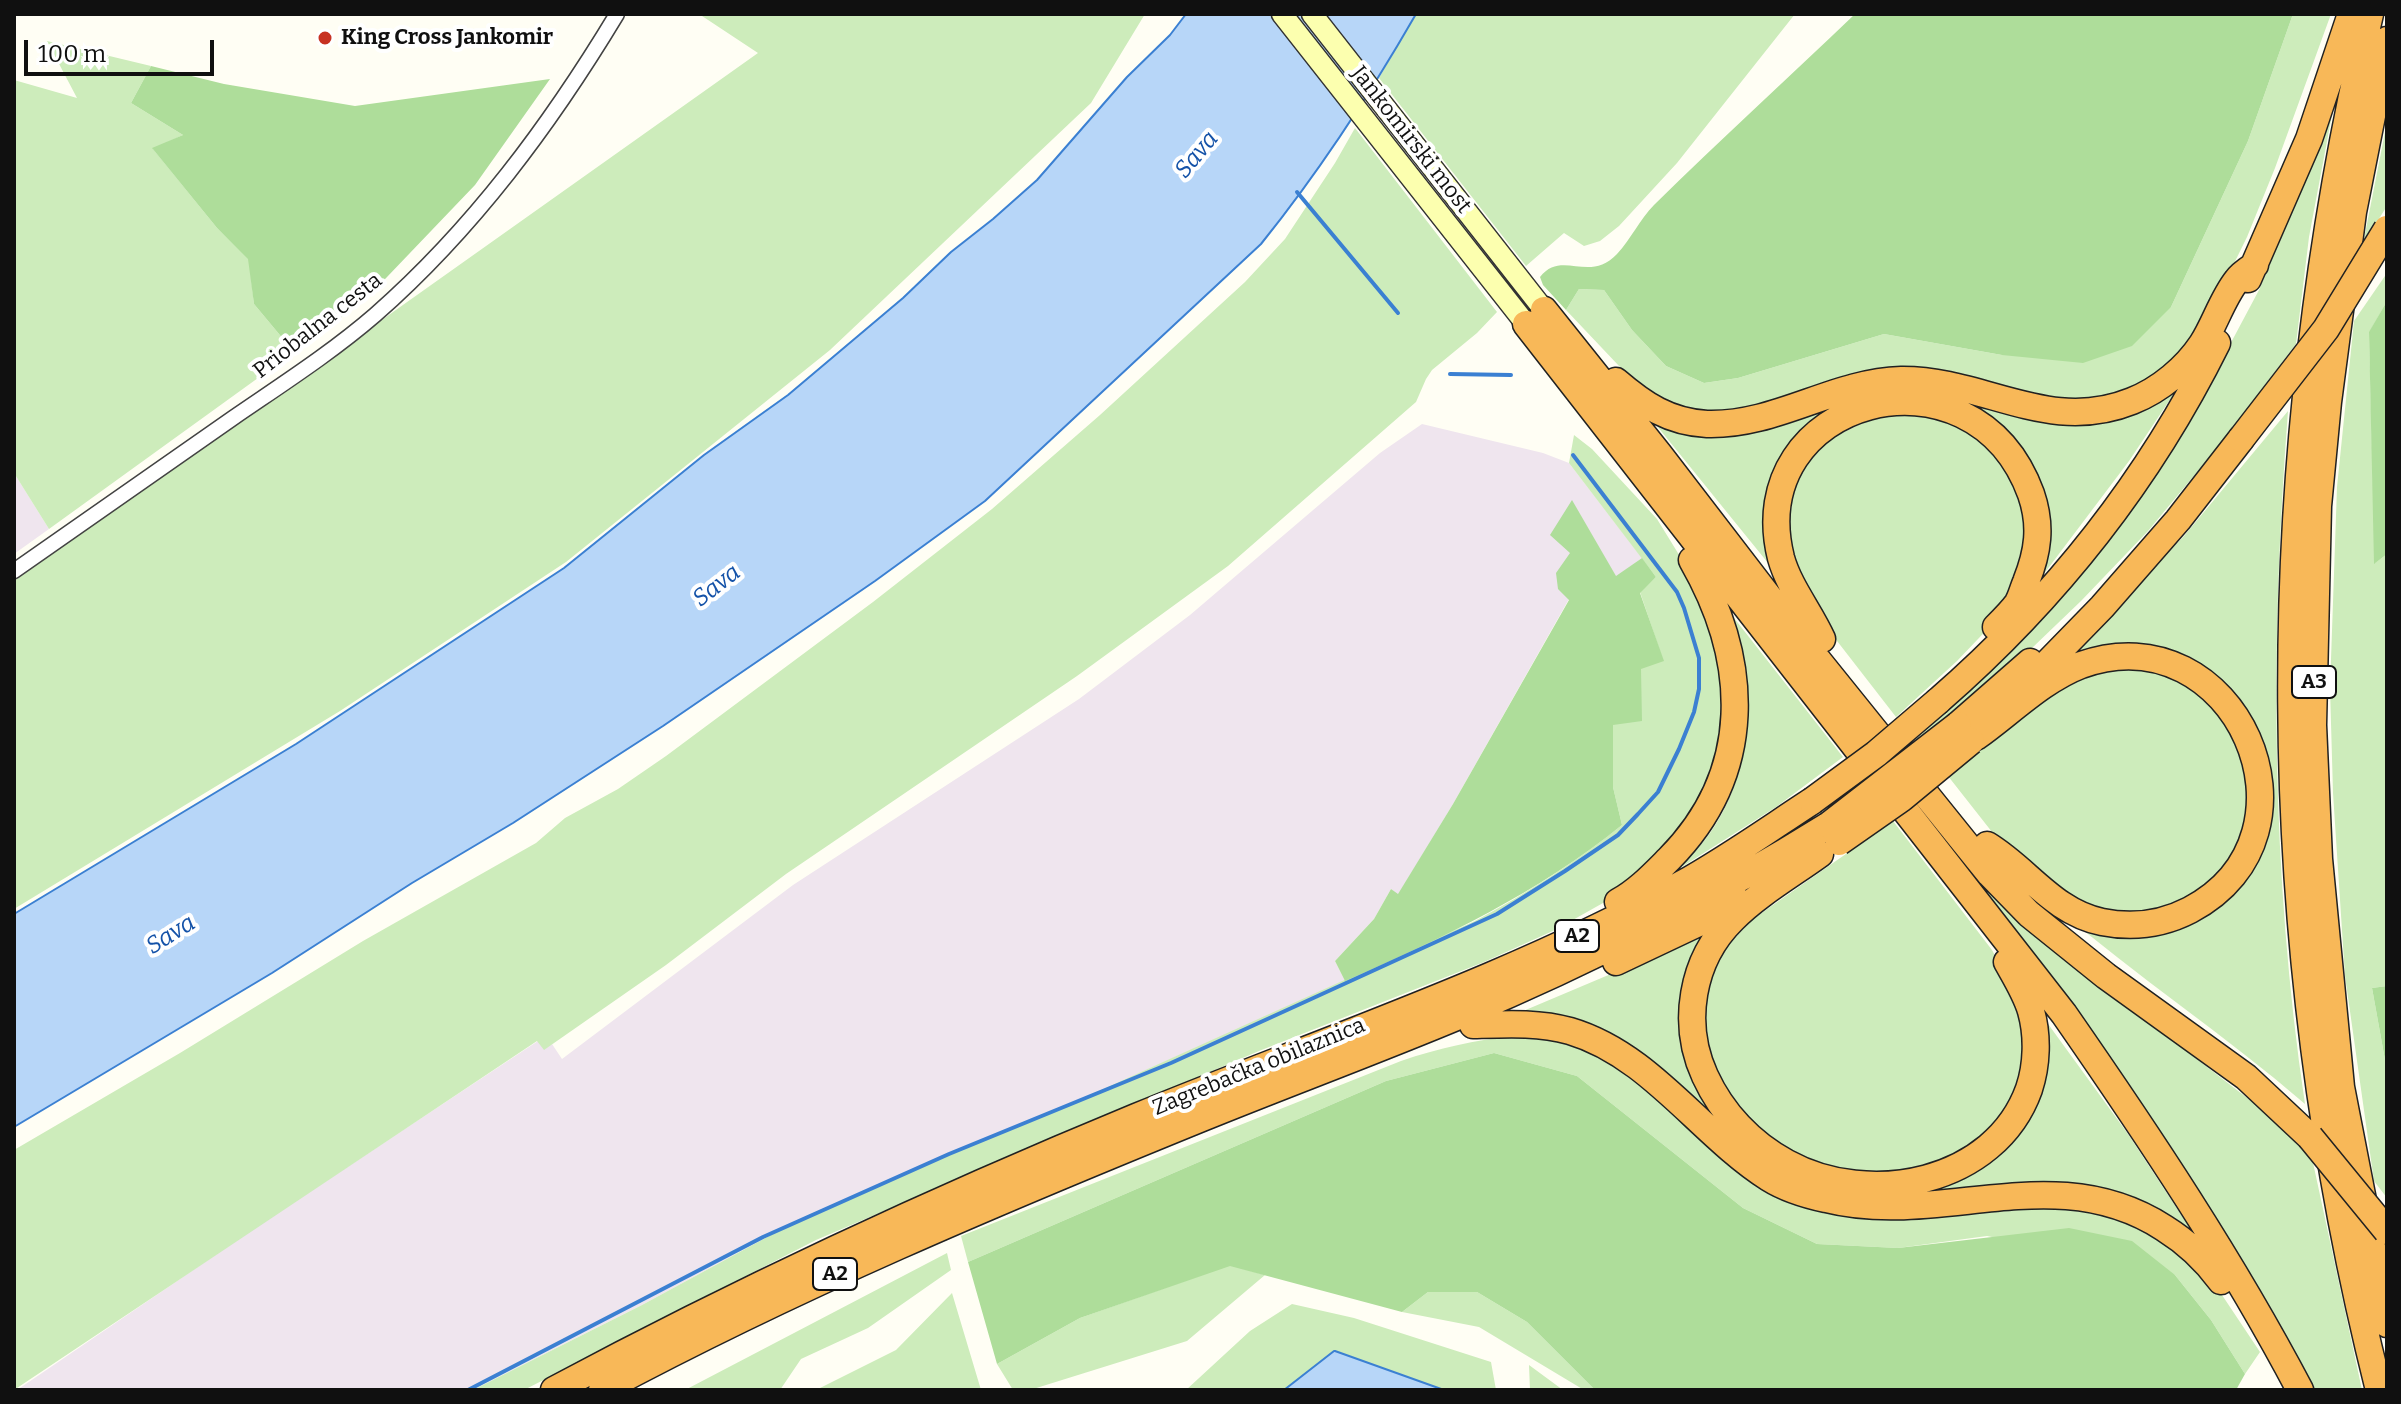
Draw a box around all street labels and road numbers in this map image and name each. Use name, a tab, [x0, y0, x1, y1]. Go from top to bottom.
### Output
street label: Jankomirski most	[1345, 61, 1477, 219]
street label: Priobalna cesta	[248, 268, 388, 384]
road number: A3	[2292, 666, 2336, 698]
road number: A2	[1555, 920, 1599, 952]
street label: Zagrebačka obilaznica	[1149, 1012, 1369, 1122]
road number: A2	[813, 1258, 857, 1290]

